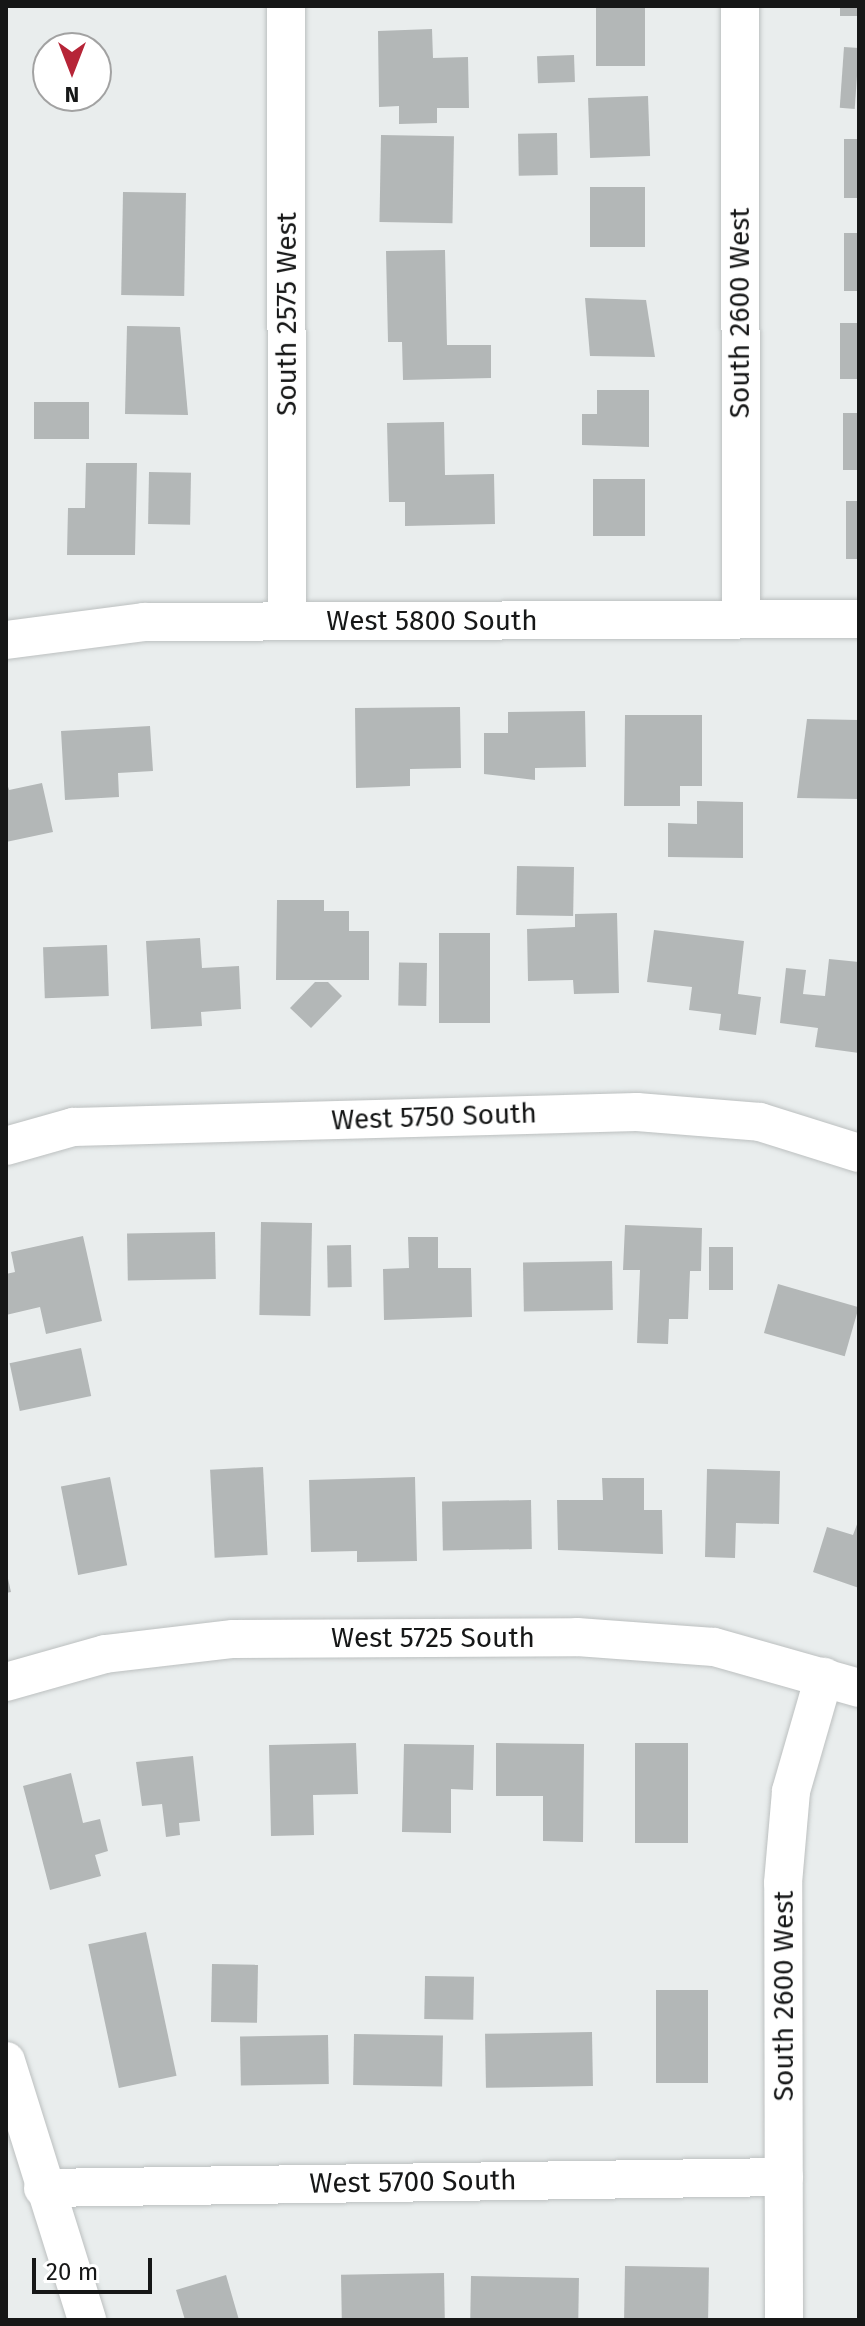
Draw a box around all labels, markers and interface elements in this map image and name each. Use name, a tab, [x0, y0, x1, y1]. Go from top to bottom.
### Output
north arrow	[32, 32, 112, 112]
text: N	[65, 81, 79, 108]
street label: South 2600 West	[723, 208, 757, 418]
street label: South 2575 West	[270, 212, 304, 416]
street label: West 5800 South	[326, 604, 538, 638]
street label: West 5750 South	[331, 1097, 537, 1137]
street label: West 5725 South	[331, 1621, 535, 1655]
street label: South 2600 West	[767, 1891, 801, 2101]
street label: West 5700 South	[309, 2163, 517, 2201]
scale bar	[36, 2242, 156, 2292]
text: 20 m	[46, 2258, 98, 2286]

